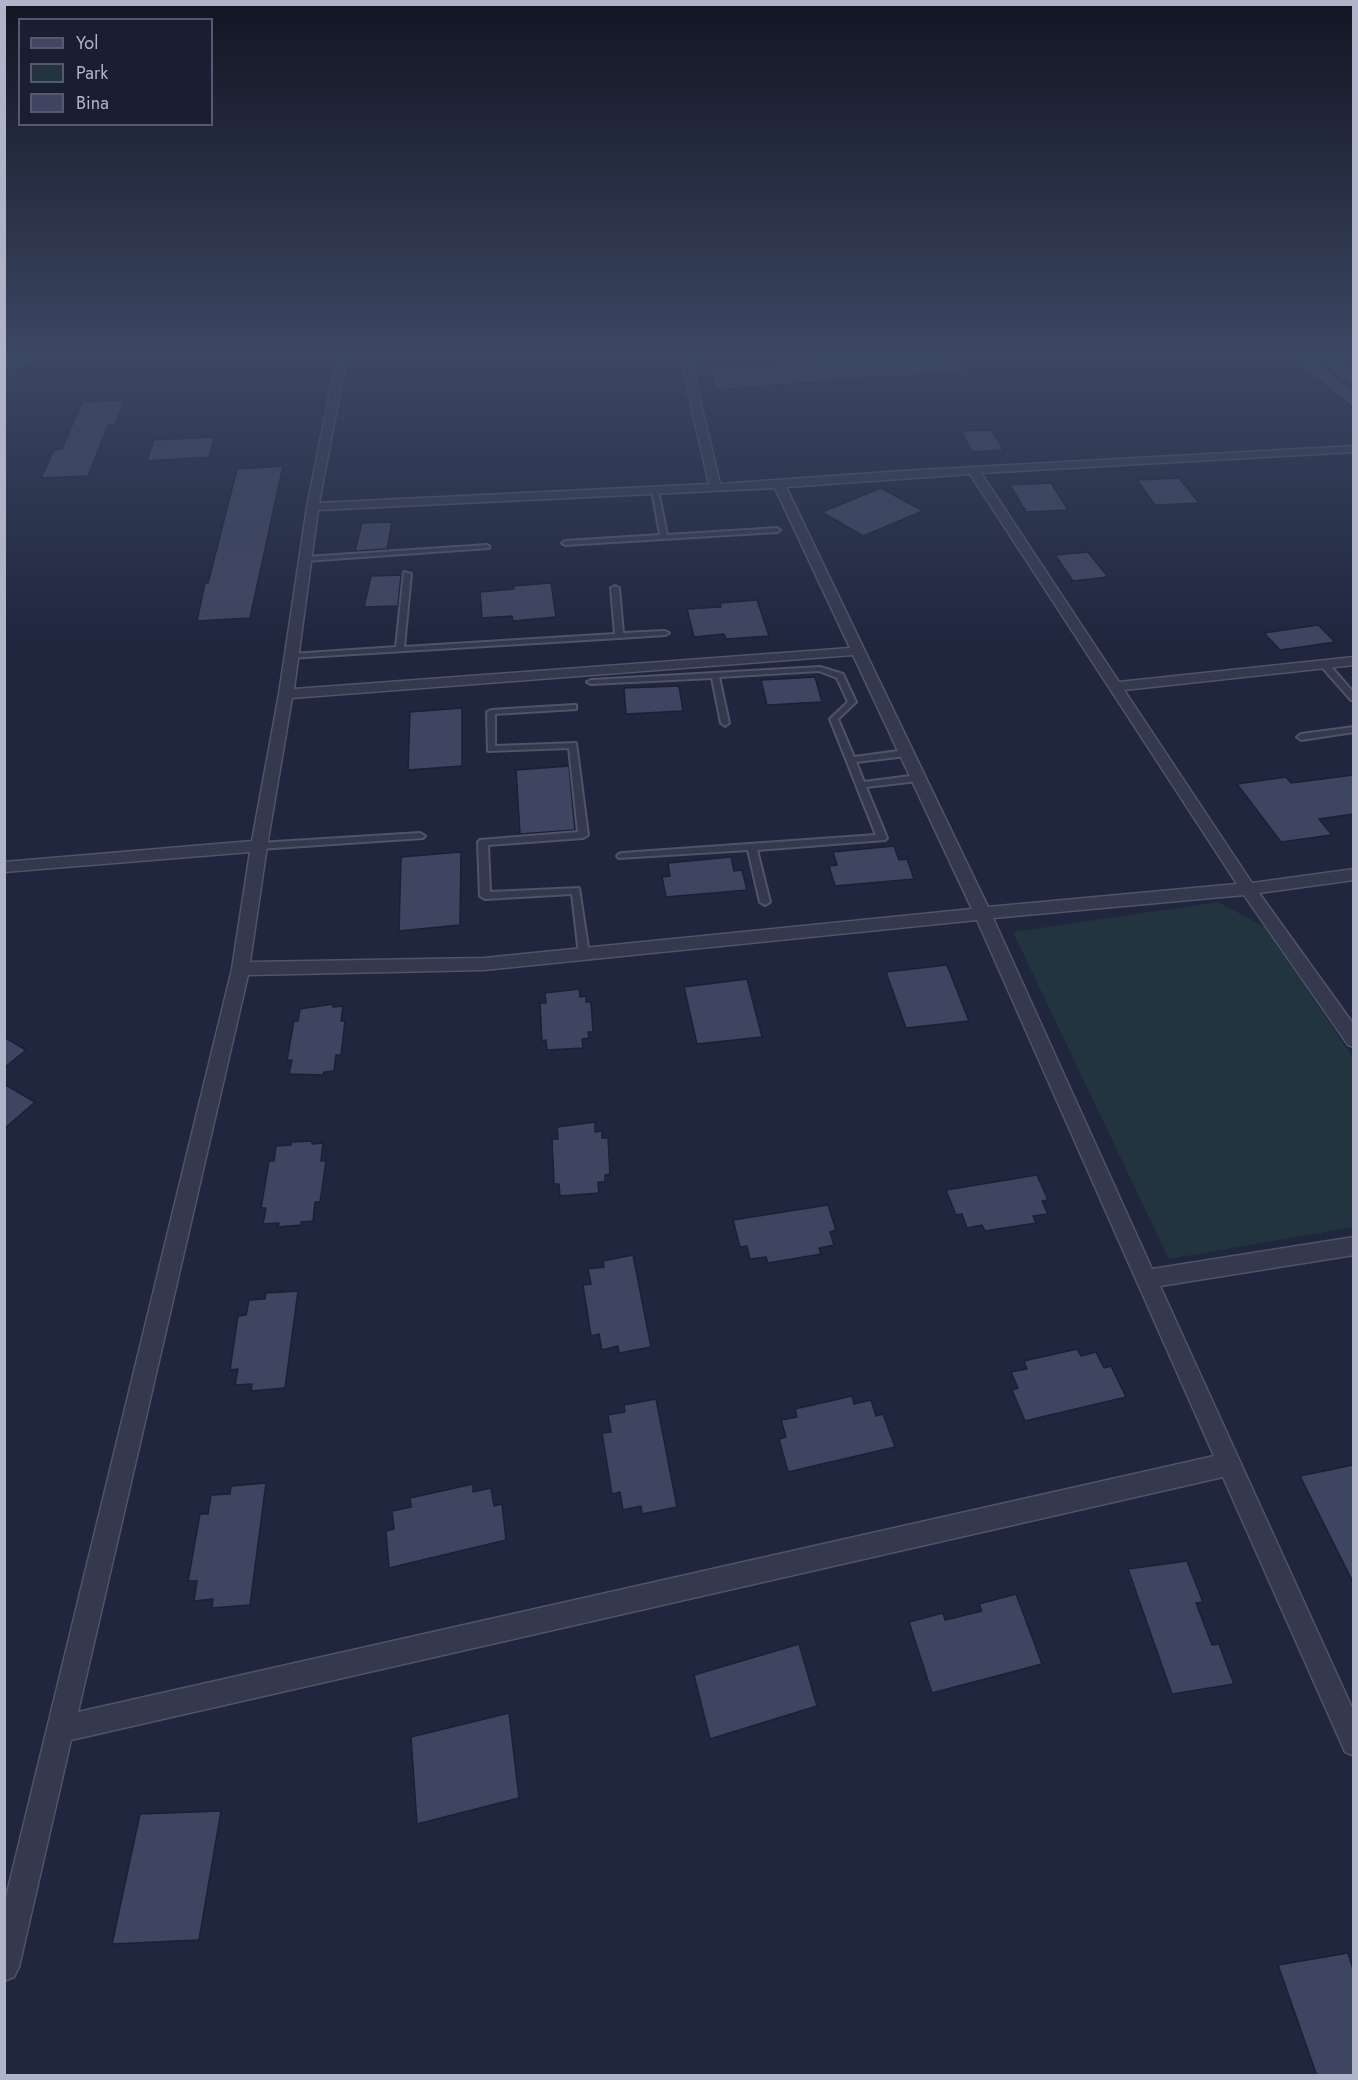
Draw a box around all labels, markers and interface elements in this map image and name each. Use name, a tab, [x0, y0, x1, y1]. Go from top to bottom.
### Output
legend	[18, 18, 213, 126]
text: Yol	[76, 30, 98, 56]
text: Park	[76, 60, 108, 86]
text: Bina	[76, 90, 109, 116]

